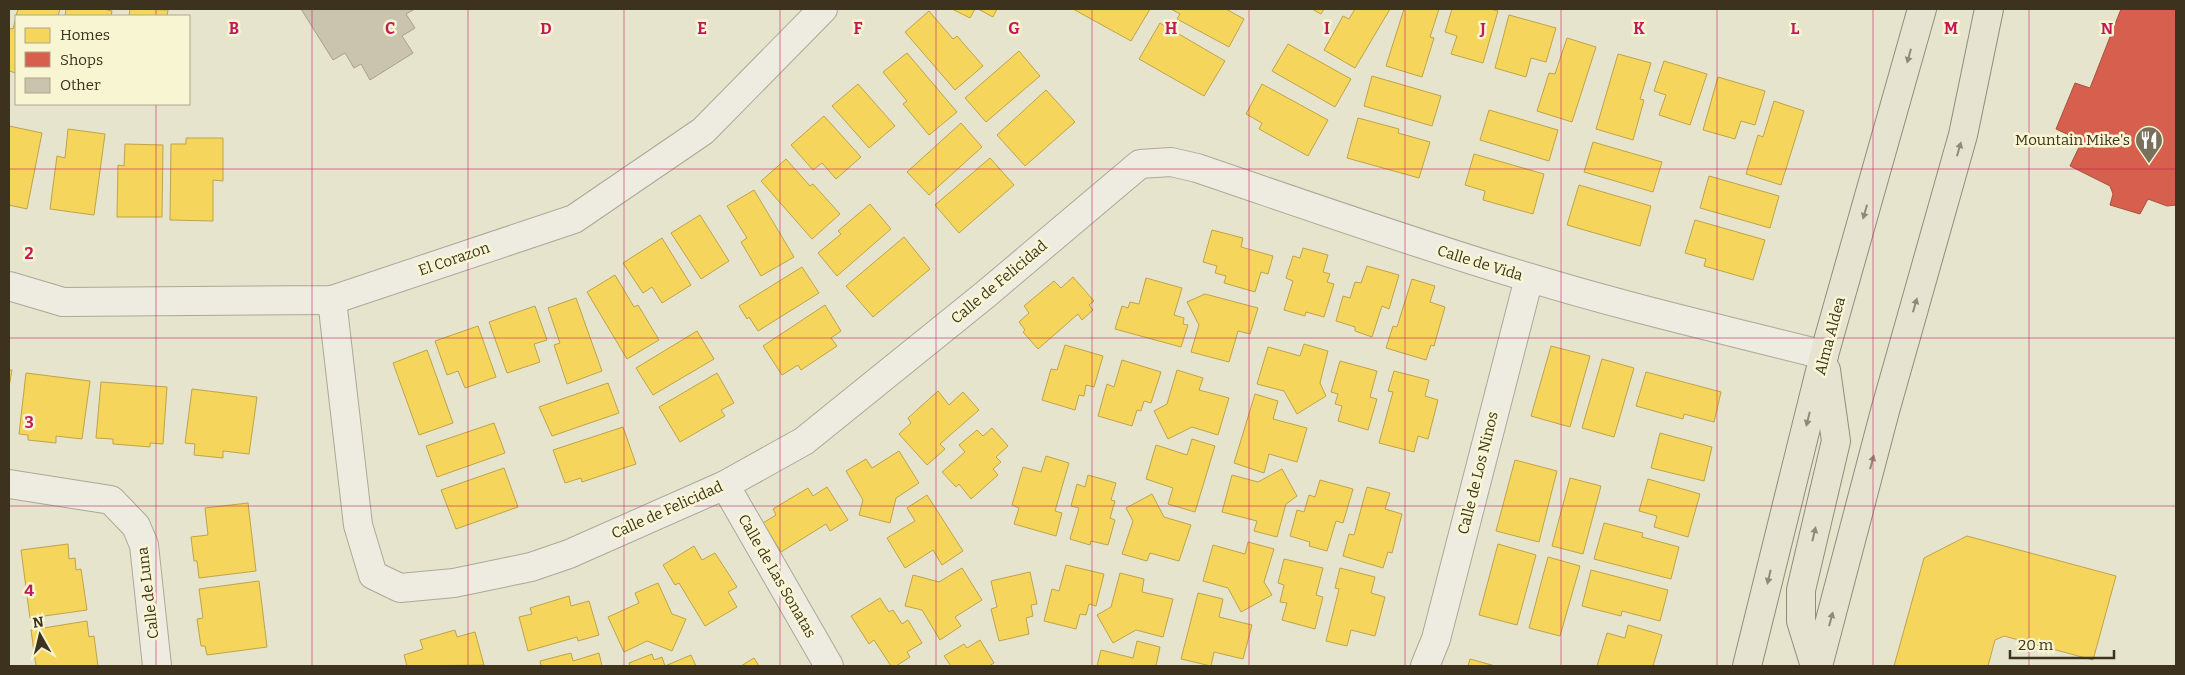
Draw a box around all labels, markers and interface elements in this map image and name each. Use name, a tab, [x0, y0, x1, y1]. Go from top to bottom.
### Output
legend	[15, 15, 190, 105]
text: B	[229, 19, 239, 38]
text: C	[385, 19, 395, 38]
text: D	[540, 19, 552, 38]
text: E	[697, 19, 707, 38]
text: F	[854, 19, 863, 38]
text: G	[1008, 19, 1020, 38]
text: H	[1165, 19, 1178, 38]
text: I	[1324, 19, 1330, 38]
text: J	[1479, 19, 1486, 38]
text: K	[1633, 19, 1645, 38]
text: L	[1791, 19, 1800, 38]
text: M	[1944, 19, 1958, 38]
text: N	[2101, 19, 2113, 38]
text: Homes	[60, 26, 110, 44]
one-way arrow	[1905, 48, 1913, 63]
text: Shops	[60, 51, 103, 69]
text: Other	[60, 76, 101, 94]
restaurant icon: Mountain Mike's	[2134, 125, 2164, 164]
place label: Mountain Mike's	[2015, 131, 2130, 149]
one-way arrow	[1955, 141, 1963, 156]
one-way arrow	[1860, 205, 1868, 220]
street label: Calle de Felicidad	[947, 236, 1051, 327]
street label: El Corazon	[416, 238, 492, 280]
street label: Calle de Vida	[1435, 241, 1525, 285]
text: 2	[24, 244, 34, 263]
street label: Alma Aldea	[1811, 295, 1849, 377]
one-way arrow	[1911, 298, 1919, 313]
street label: Calle de Los Ninos	[1454, 410, 1502, 536]
one-way arrow	[1804, 412, 1812, 427]
text: 3	[24, 413, 34, 432]
one-way arrow	[1868, 454, 1876, 469]
street label: Calle de Felicidad	[609, 477, 726, 543]
street label: Calle de Las Sonatas	[734, 511, 820, 641]
one-way arrow	[1810, 526, 1818, 541]
street label: Calle de Luna	[133, 546, 163, 640]
one-way arrow	[1765, 570, 1773, 585]
text: 4	[24, 581, 34, 600]
north arrow	[15, 610, 65, 660]
one-way arrow	[1827, 612, 1835, 627]
text: N	[32, 613, 45, 632]
scale bar	[2010, 628, 2114, 660]
text: 20 m	[2018, 636, 2054, 654]

